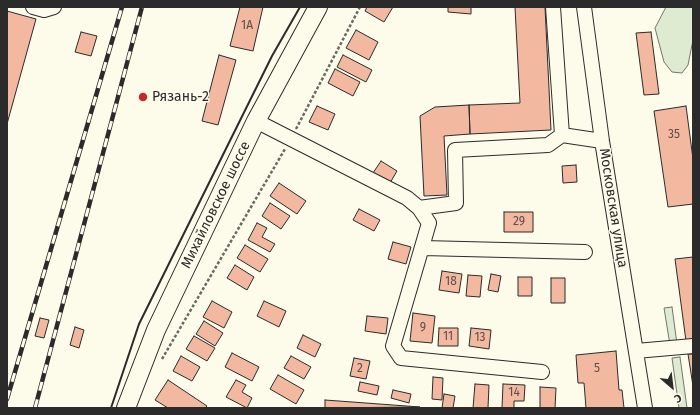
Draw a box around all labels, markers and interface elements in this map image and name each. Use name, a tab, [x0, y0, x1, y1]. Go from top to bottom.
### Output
house number: 1А	[241, 19, 253, 33]
place label: Рязань-2	[152, 89, 209, 105]
marker: Рязань-2	[137, 91, 149, 103]
house number: 35	[668, 128, 680, 142]
street label: Михайловское шоссе	[178, 139, 254, 271]
street label: Московская улица	[595, 147, 631, 269]
house number: 29	[513, 215, 525, 229]
house number: 18	[445, 275, 457, 289]
house number: 9	[420, 321, 426, 335]
house number: 11	[443, 330, 453, 344]
house number: 13	[474, 331, 486, 345]
house number: 2	[357, 362, 363, 376]
house number: 5	[594, 362, 600, 376]
north arrow	[652, 367, 692, 407]
house number: 14	[508, 386, 520, 400]
text: С	[672, 391, 684, 405]

